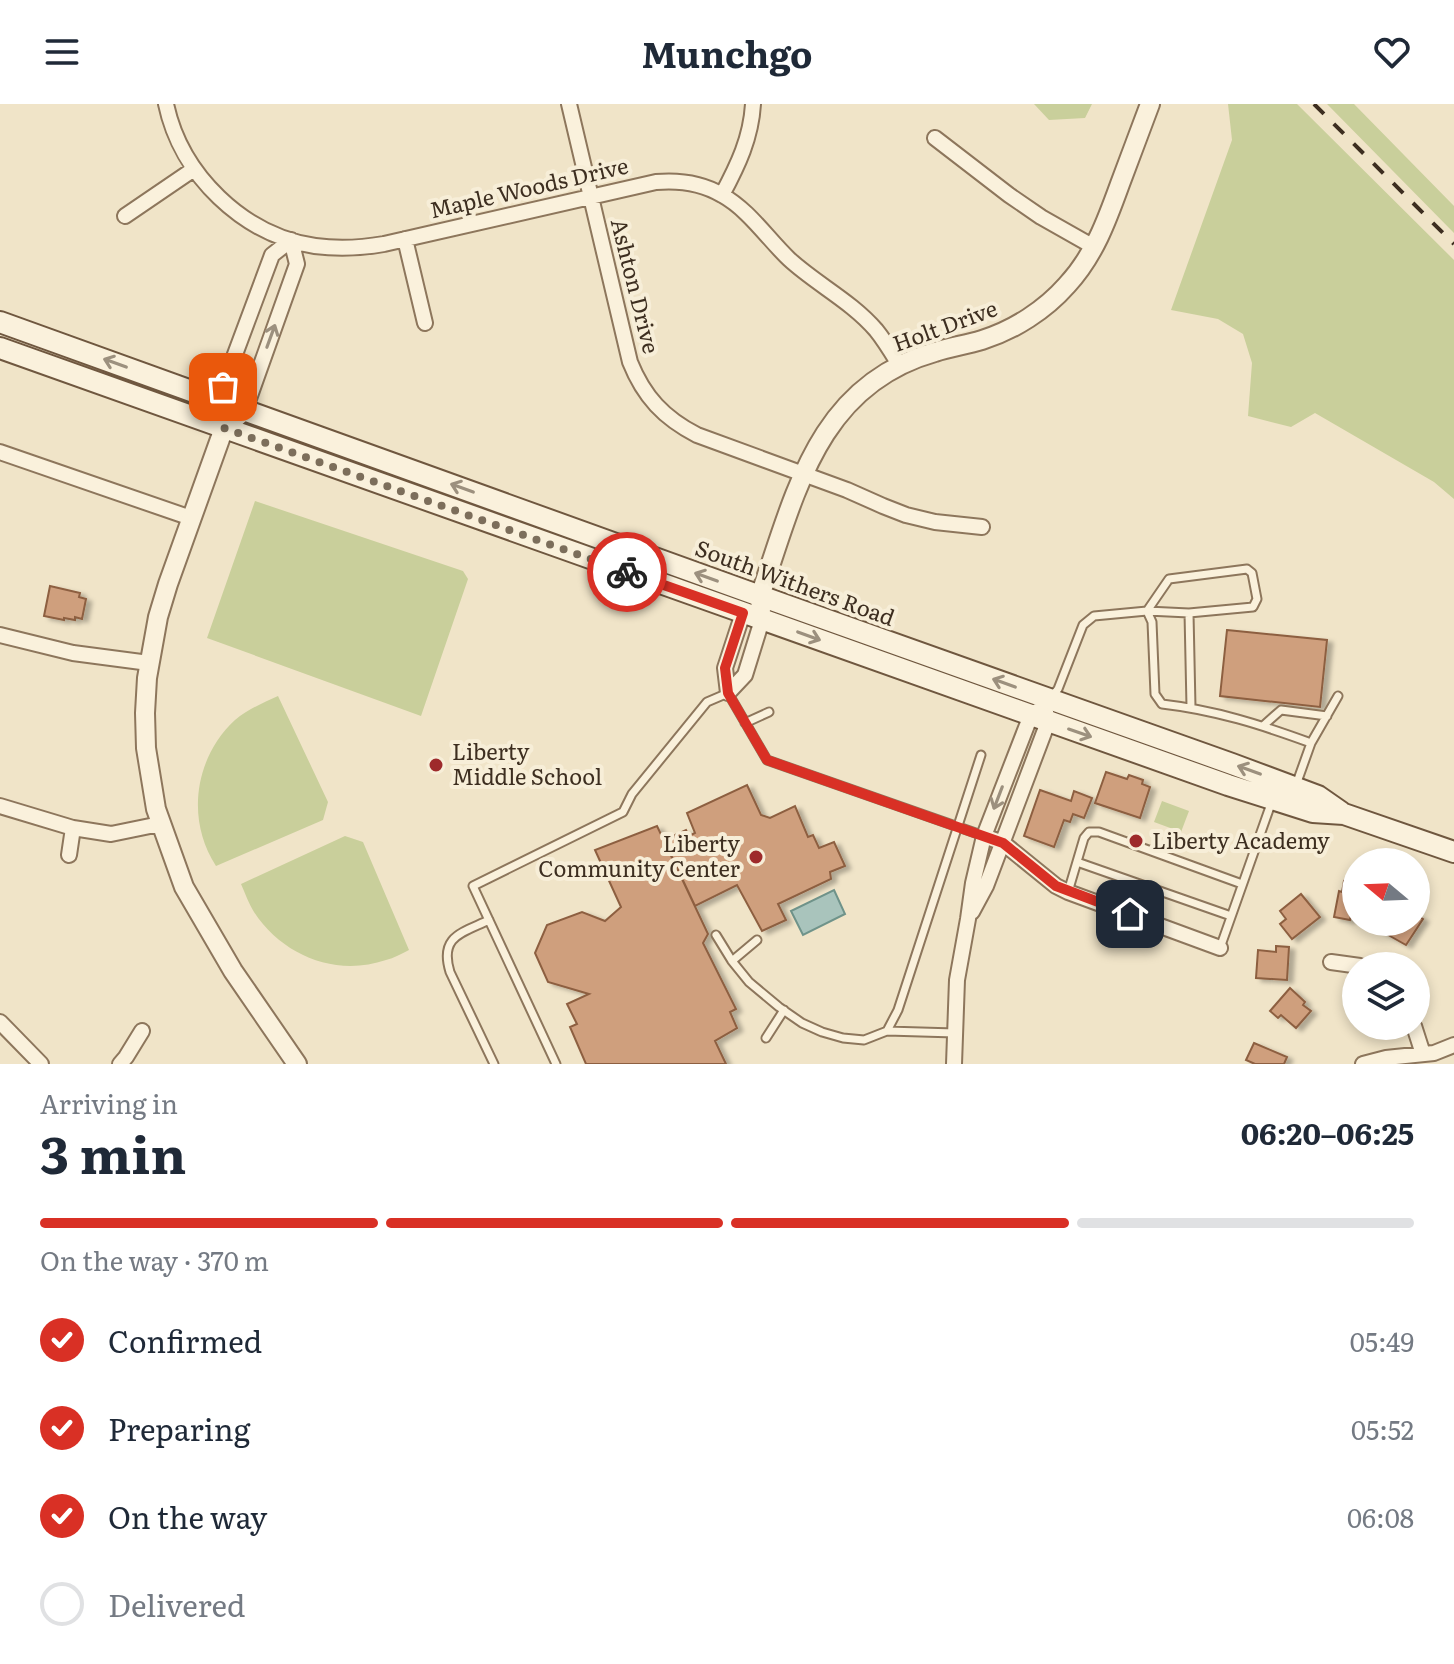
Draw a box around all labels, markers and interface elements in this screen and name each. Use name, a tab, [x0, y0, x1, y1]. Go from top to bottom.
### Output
text: Munchgo	[641, 26, 813, 79]
icon: menu	[40, 30, 84, 74]
icon: heart	[1370, 30, 1414, 74]
street label: Maple Woods Drive	[426, 148, 631, 225]
street label: Ashton Drive	[604, 215, 669, 357]
street label: Holt Drive	[888, 290, 1001, 359]
one-way arrow	[265, 324, 280, 349]
pin	[189, 353, 257, 421]
one-way arrow	[104, 355, 128, 369]
icon: bag	[201, 365, 245, 409]
one-way arrow	[450, 480, 475, 494]
street label: South Withers Road	[691, 530, 900, 633]
courier	[587, 532, 667, 612]
icon: bike	[605, 550, 649, 594]
one-way arrow	[694, 568, 719, 583]
one-way arrow	[796, 630, 821, 644]
one-way arrow	[992, 674, 1017, 689]
one-way arrow	[1067, 727, 1092, 741]
place label: Liberty Middle School	[452, 734, 602, 792]
marker: Liberty Middle School	[427, 756, 445, 774]
one-way arrow	[1237, 762, 1262, 776]
one-way arrow	[990, 785, 1004, 810]
place label: Liberty Academy	[1152, 823, 1330, 856]
place label: Liberty Community Center	[538, 826, 741, 884]
marker: Liberty Academy	[1127, 832, 1145, 850]
marker: Liberty Community Center	[747, 848, 765, 866]
north arrow	[1342, 848, 1430, 936]
map controls	[1342, 848, 1430, 1040]
pin	[1096, 880, 1164, 948]
icon: home	[1108, 892, 1152, 936]
button: layers	[1342, 952, 1430, 1040]
text: Arriving in	[40, 1083, 178, 1122]
text: 06:20–06:25	[1241, 1110, 1414, 1154]
text: 3 min	[40, 1113, 186, 1190]
text: On the way · 370 m	[40, 1240, 269, 1279]
icon: check	[40, 1318, 84, 1362]
text: Confirmed	[108, 1318, 262, 1362]
text: 05:49	[1350, 1321, 1414, 1360]
icon: check	[40, 1406, 84, 1450]
text: Preparing	[108, 1406, 250, 1450]
text: 05:52	[1351, 1409, 1414, 1448]
icon: check	[40, 1494, 84, 1538]
text: On the way	[108, 1494, 267, 1538]
text: 06:08	[1347, 1497, 1414, 1536]
text: Delivered	[108, 1582, 245, 1626]

